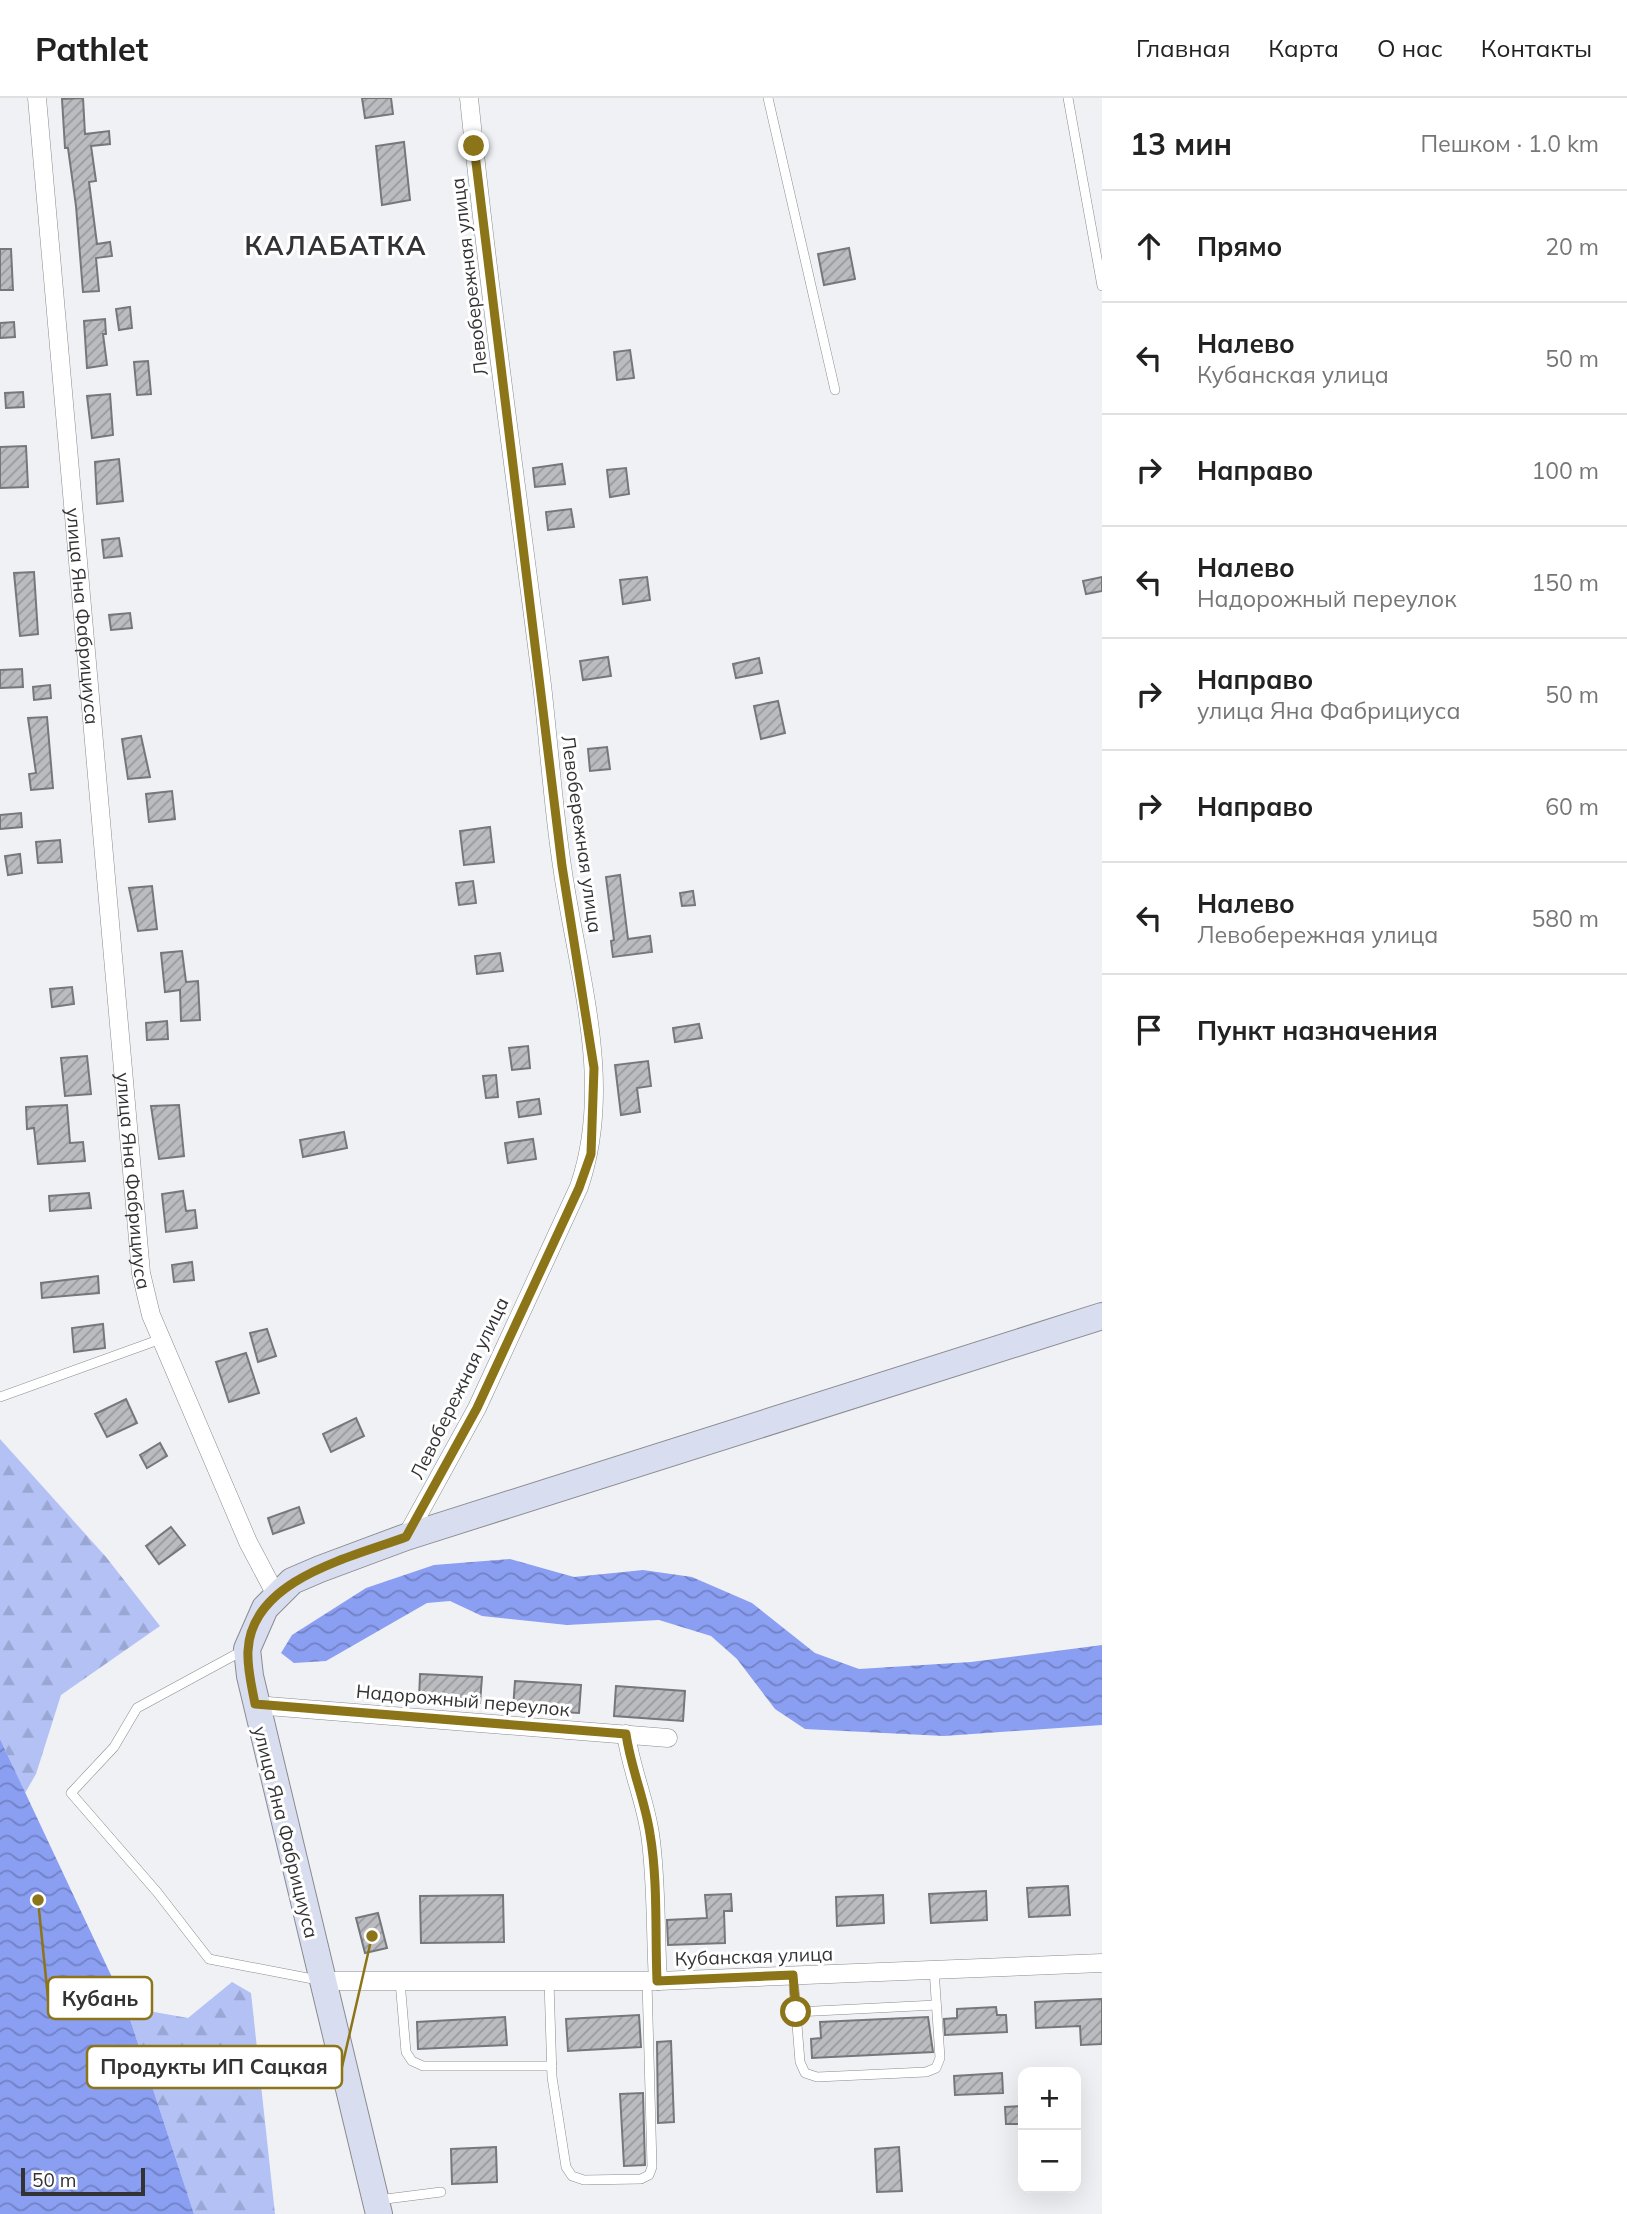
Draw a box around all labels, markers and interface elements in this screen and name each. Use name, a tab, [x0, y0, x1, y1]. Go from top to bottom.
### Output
text: Pathlet	[35, 28, 148, 69]
text: Главная	[1136, 33, 1230, 63]
text: Карта	[1268, 33, 1339, 63]
text: О нас	[1377, 33, 1443, 63]
text: Контакты	[1481, 33, 1592, 63]
text: 13 мин	[1130, 125, 1232, 163]
text: Пешком · 1.0 km	[1420, 129, 1599, 158]
route end	[458, 130, 489, 161]
street label: Левобережная улица	[445, 177, 493, 377]
icon: ahead	[1130, 227, 1168, 265]
district label: КАЛАБАТКА	[245, 229, 427, 262]
text: Прямо	[1197, 230, 1282, 263]
text: 20 m	[1545, 232, 1599, 261]
text: Налево	[1197, 327, 1295, 360]
icon: left	[1130, 339, 1168, 377]
text: 50 m	[1545, 344, 1599, 373]
text: Кубанская улица	[1197, 360, 1389, 389]
icon: right	[1130, 451, 1168, 489]
text: Направо	[1197, 454, 1313, 487]
text: 100 m	[1531, 456, 1599, 485]
street label: улица Яна Фабрициуса	[61, 506, 104, 725]
text: Налево	[1197, 551, 1295, 584]
icon: left	[1130, 563, 1168, 601]
text: 150 m	[1531, 568, 1599, 597]
text: Надорожный переулок	[1197, 584, 1457, 613]
text: Направо	[1197, 663, 1313, 696]
icon: right	[1130, 675, 1168, 713]
text: 50 m	[1545, 680, 1599, 709]
text: улица Яна Фабрициуса	[1197, 696, 1460, 725]
street label: Левобережная улица	[556, 734, 608, 934]
icon: right	[1130, 787, 1168, 825]
text: Направо	[1197, 790, 1313, 823]
text: 60 m	[1545, 792, 1599, 821]
text: Налево	[1197, 887, 1295, 920]
icon: left	[1130, 899, 1168, 937]
text: 580 m	[1531, 904, 1599, 933]
text: Левобережная улица	[1197, 920, 1438, 949]
icon: arrive	[1130, 1011, 1168, 1049]
text: Пункт назначения	[1197, 1014, 1438, 1047]
street label: улица Яна Фабрициуса	[111, 1071, 156, 1292]
street label: Левобережная улица	[405, 1293, 513, 1483]
street label: Надорожный переулок	[355, 1679, 572, 1721]
street label: улица Яна Фабрициуса	[248, 1724, 324, 1940]
street label: Кубанская улица	[674, 1941, 834, 1971]
callout: Кубань	[48, 1977, 152, 2019]
text: Кубань	[62, 1985, 138, 2011]
route start	[780, 1996, 811, 2027]
callout: Продукты ИП Сацкая	[87, 2046, 342, 2088]
text: Продукты ИП Сацкая	[100, 2053, 328, 2079]
map controls	[1018, 2067, 1081, 2193]
button: +	[1018, 2067, 1081, 2130]
button: −	[1018, 2130, 1081, 2193]
scale bar	[21, 2165, 145, 2197]
text: 50 m	[32, 2168, 76, 2192]

